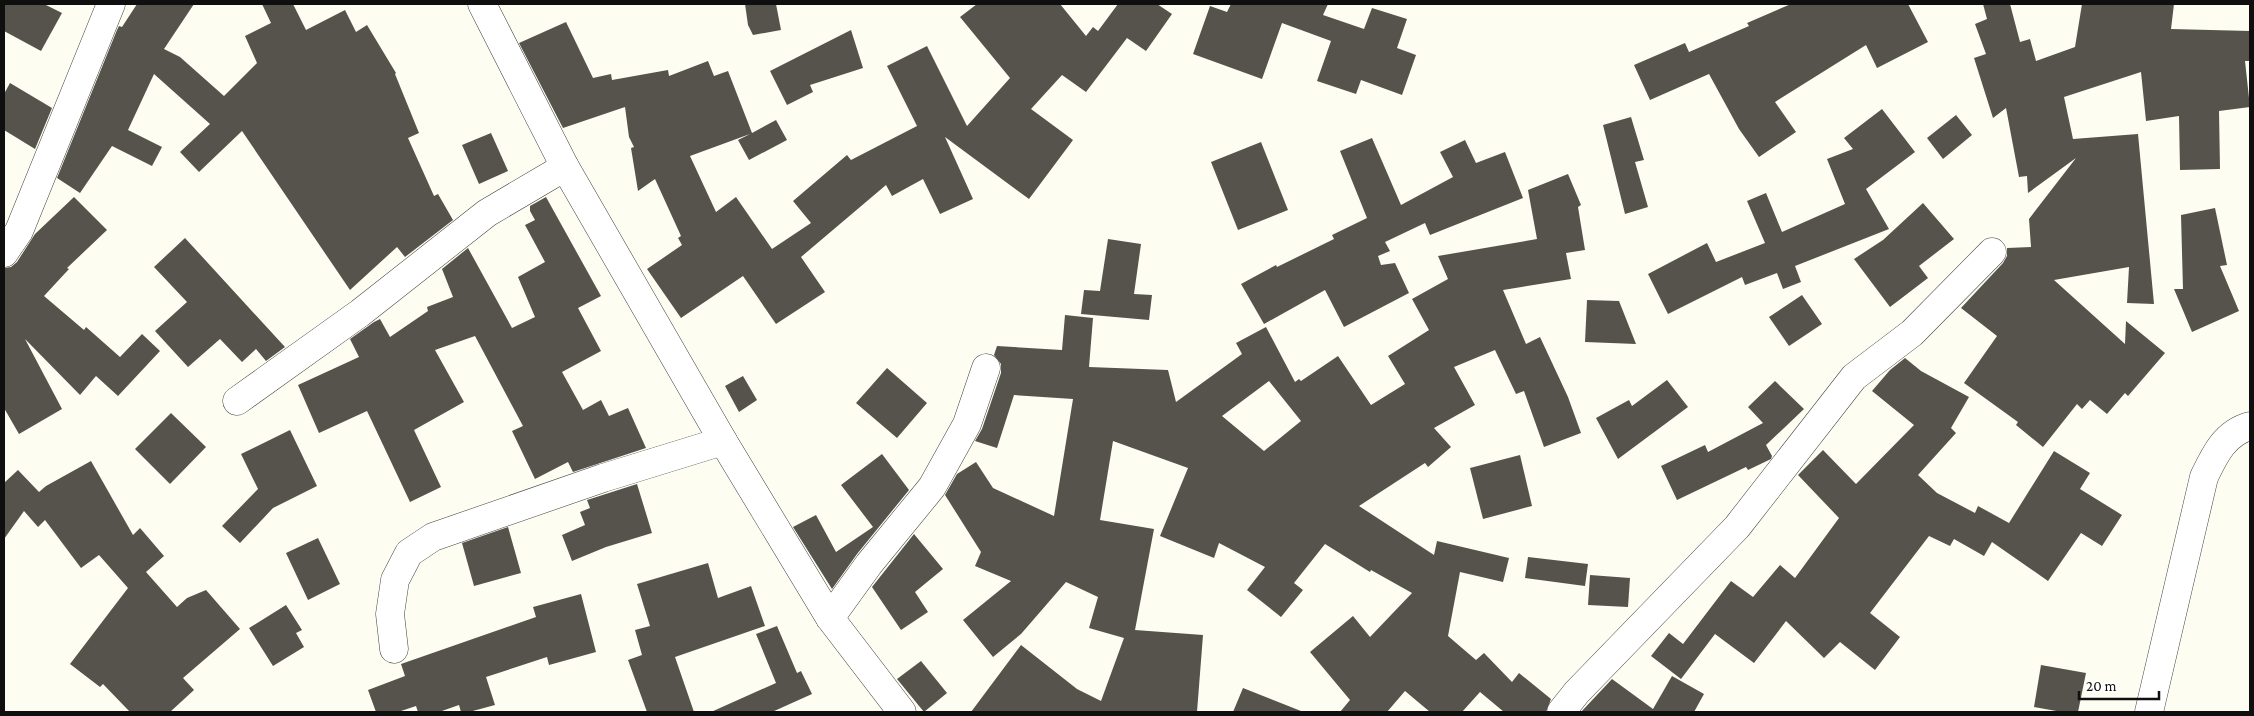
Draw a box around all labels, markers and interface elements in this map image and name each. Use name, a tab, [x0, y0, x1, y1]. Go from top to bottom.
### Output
scale bar	[2079, 668, 2159, 700]
text: 20 m	[2086, 678, 2117, 694]

